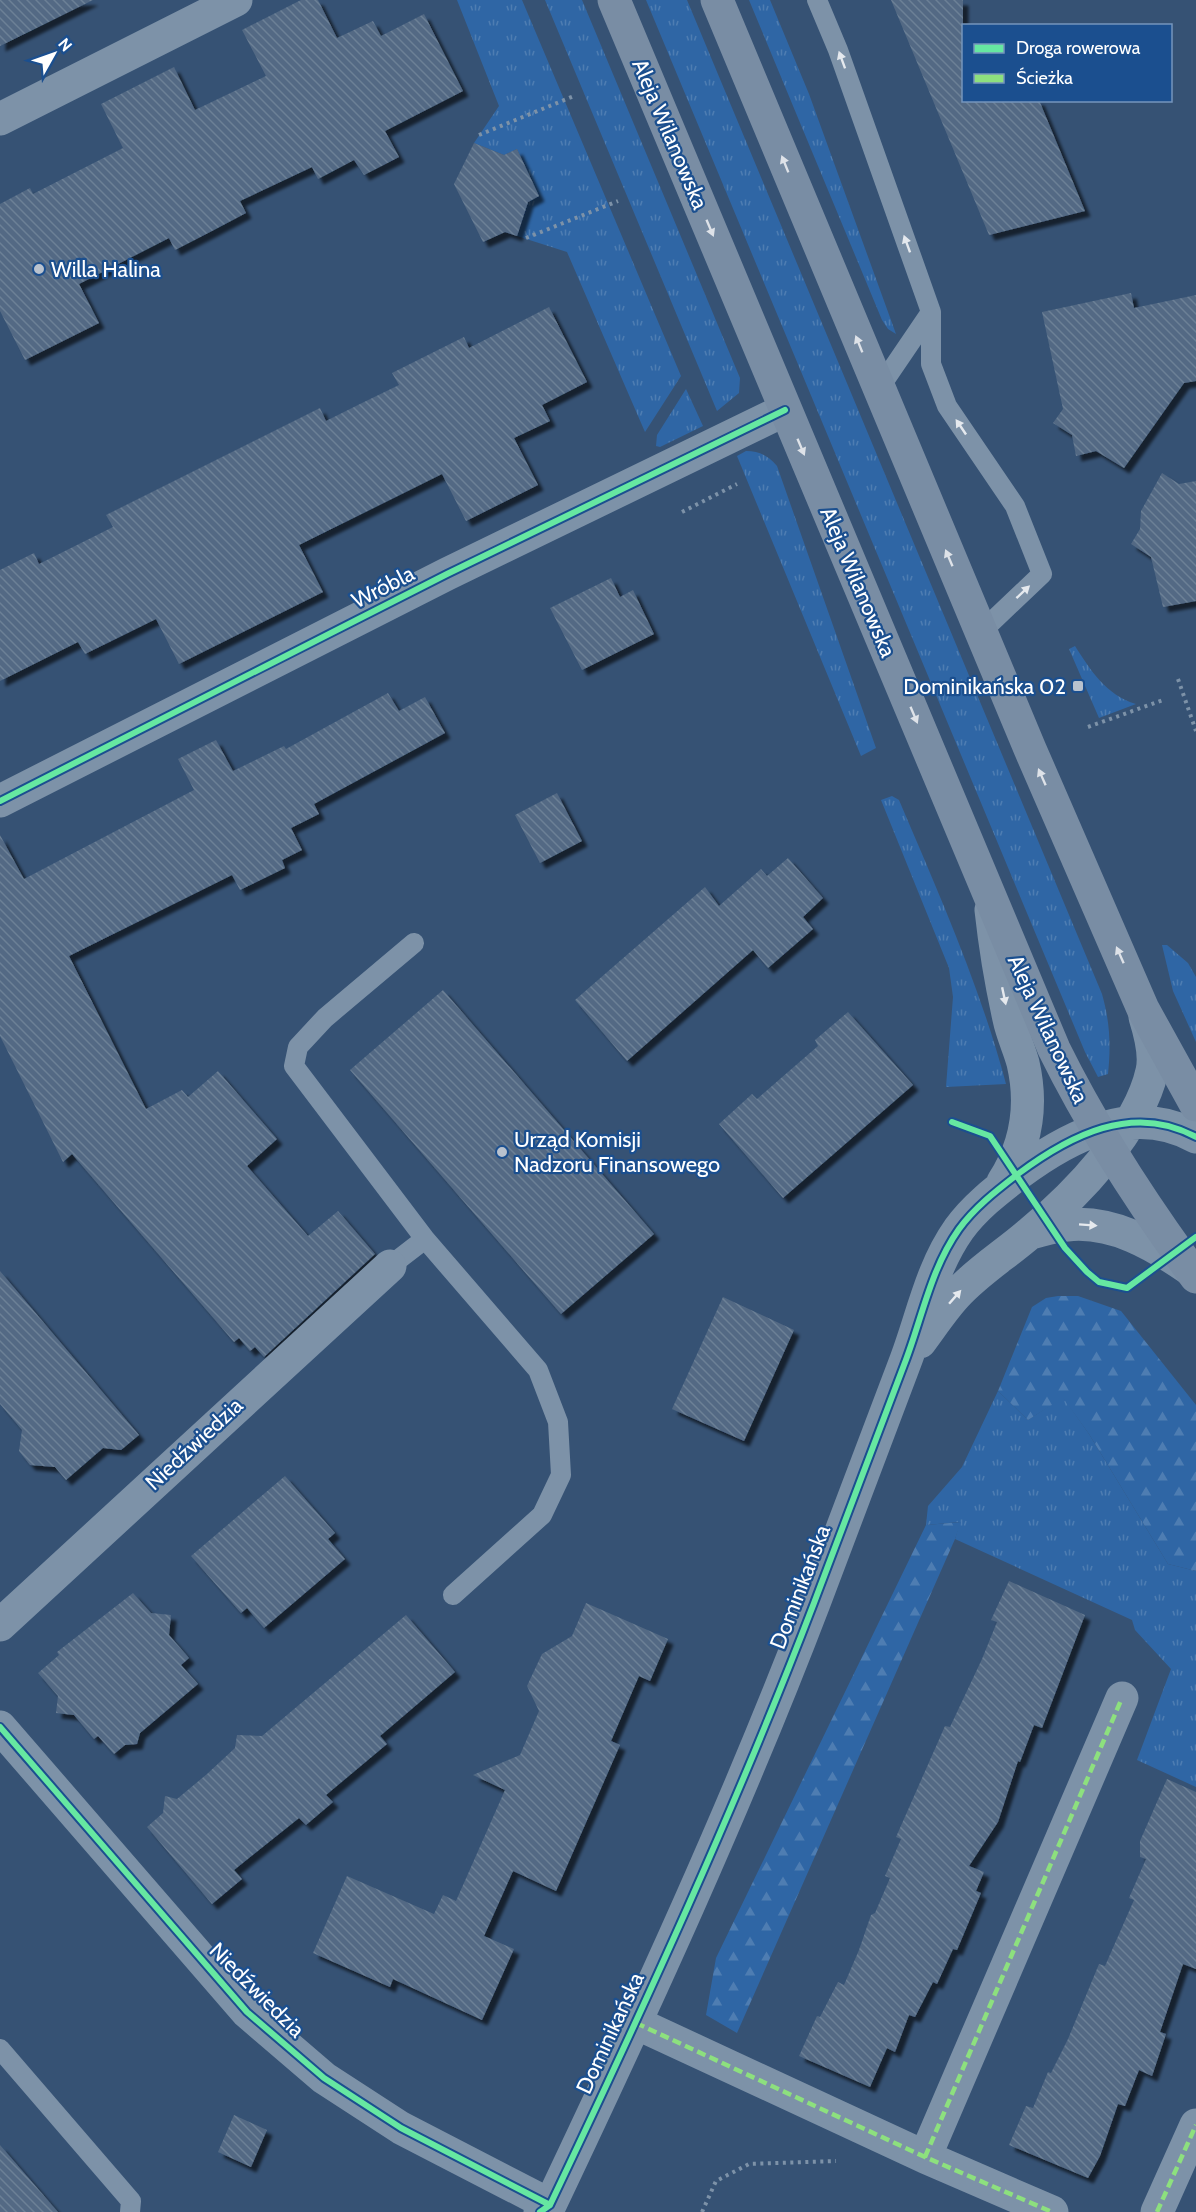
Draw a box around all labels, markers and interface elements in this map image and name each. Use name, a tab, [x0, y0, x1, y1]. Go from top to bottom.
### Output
north arrow	[24, 24, 84, 84]
legend	[962, 24, 1172, 102]
text: N	[54, 34, 76, 55]
text: Droga rowerowa	[1016, 37, 1141, 59]
one-way arrow	[836, 51, 846, 69]
street label: Aleja Wilanowska	[626, 55, 714, 214]
text: Ścieżka	[1016, 67, 1073, 89]
one-way arrow	[780, 155, 790, 173]
one-way arrow	[705, 220, 714, 237]
one-way arrow	[902, 235, 912, 253]
place label: Willa Halina	[51, 256, 161, 283]
marker: Willa Halina	[32, 262, 46, 276]
one-way arrow	[854, 335, 864, 353]
one-way arrow	[956, 419, 967, 436]
one-way arrow	[797, 438, 806, 456]
street label: Aleja Wilanowska	[814, 503, 902, 662]
one-way arrow	[945, 550, 954, 567]
street label: Wróbla	[347, 560, 419, 614]
one-way arrow	[1015, 586, 1030, 599]
place label: Dominikańska 02	[903, 673, 1066, 700]
marker: Dominikańska 02	[1071, 679, 1085, 693]
one-way arrow	[909, 706, 919, 724]
one-way arrow	[1037, 767, 1047, 785]
one-way arrow	[1115, 946, 1125, 964]
street label: Aleja Wilanowska	[1002, 950, 1094, 1108]
one-way arrow	[1000, 987, 1009, 1006]
place label: Urząd Komisji Nadzoru Finansowego	[514, 1126, 720, 1178]
marker: Urząd Komisji Nadzoru Finansowego	[495, 1145, 509, 1159]
one-way arrow	[1079, 1220, 1098, 1230]
one-way arrow	[948, 1290, 961, 1305]
street label: Niedźwiedzia	[140, 1392, 249, 1496]
street label: Dominikańska	[764, 1521, 836, 1653]
street label: Niedźwiedzia	[204, 1937, 311, 2044]
street label: Dominikańska	[570, 1968, 650, 2098]

